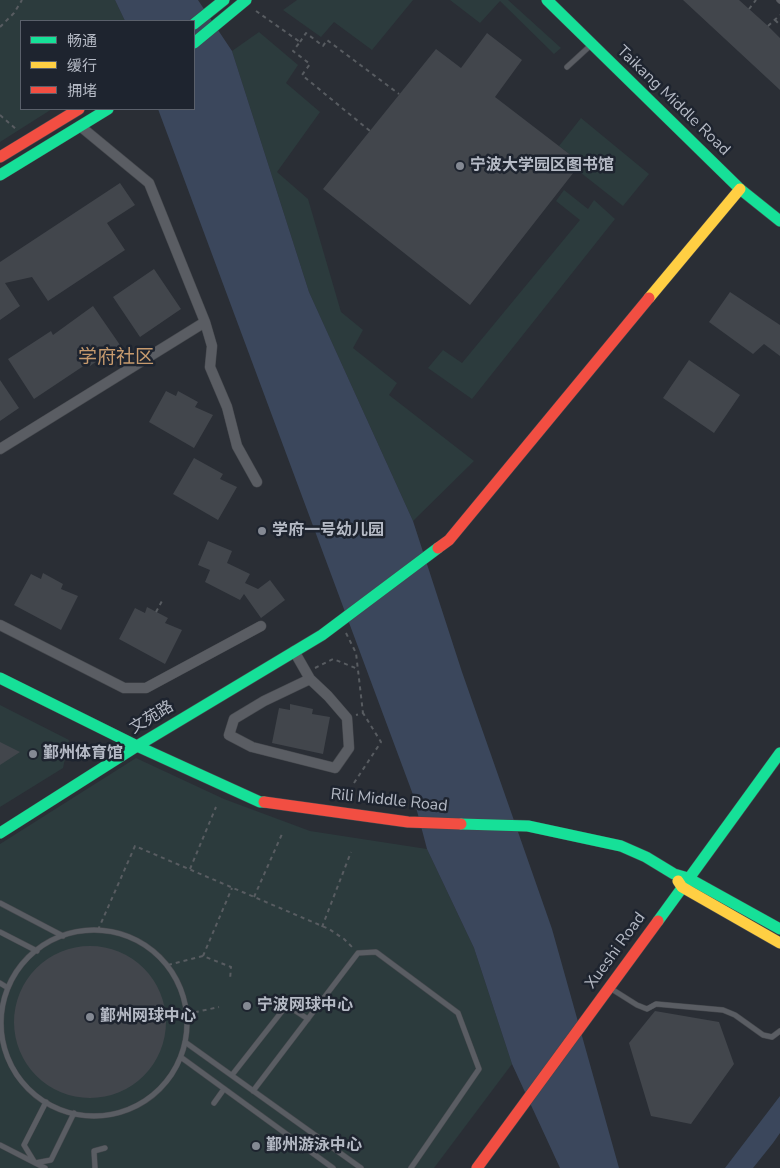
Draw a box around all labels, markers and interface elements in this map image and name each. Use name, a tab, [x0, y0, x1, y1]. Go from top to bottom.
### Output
legend	[20, 20, 195, 110]
text: 畅通	[67, 31, 97, 51]
street label: Taikang Middle Road	[612, 42, 734, 160]
text: 缓行	[67, 56, 97, 76]
text: 拥堵	[67, 81, 97, 101]
place label: 宁波大学园区图书馆	[470, 156, 614, 176]
marker: 宁波大学园区图书馆	[454, 160, 466, 172]
district label: 学府社区	[78, 347, 154, 369]
place label: 学府一号幼儿园	[272, 521, 384, 541]
marker: 学府一号幼儿园	[256, 525, 268, 537]
street label: 文苑路	[126, 697, 178, 739]
place label: 鄞州体育馆	[43, 744, 123, 764]
marker: 鄞州体育馆	[27, 748, 39, 760]
street label: Rili Middle Road	[330, 785, 448, 817]
street label: Xueshi Road	[582, 909, 650, 993]
place label: 宁波网球中心	[257, 996, 353, 1016]
marker: 宁波网球中心	[241, 1000, 253, 1012]
place label: 鄞州网球中心	[100, 1007, 196, 1027]
marker: 鄞州网球中心	[84, 1011, 96, 1023]
place label: 鄞州游泳中心	[266, 1136, 362, 1156]
marker: 鄞州游泳中心	[250, 1140, 262, 1152]

